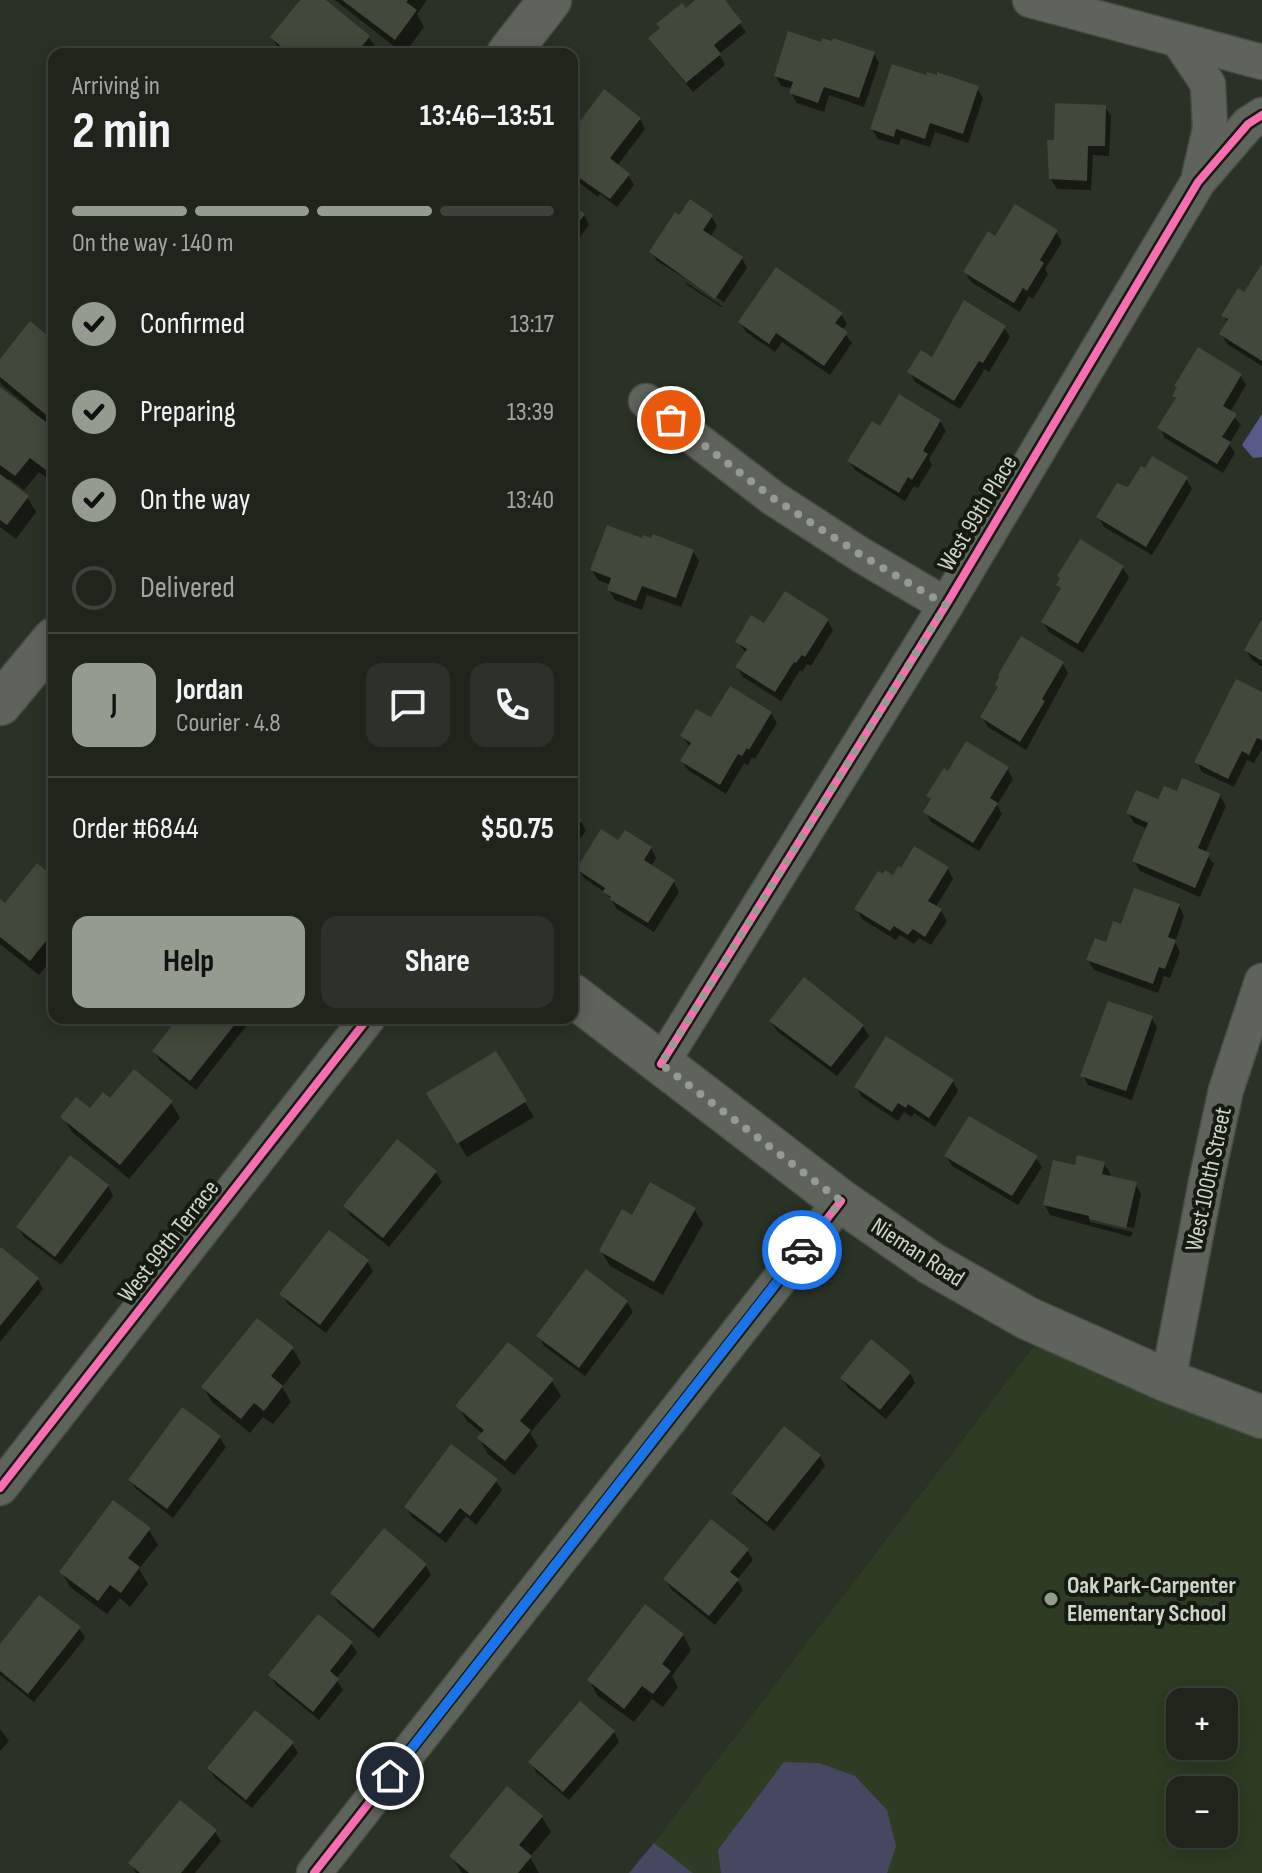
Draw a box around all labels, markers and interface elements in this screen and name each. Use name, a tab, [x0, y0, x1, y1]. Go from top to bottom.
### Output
text: Arriving in	[72, 71, 160, 102]
text: 13:46–13:51	[420, 98, 554, 134]
text: 2 min	[72, 100, 171, 163]
text: On the way · 140 m	[72, 228, 234, 259]
icon: check	[72, 302, 116, 346]
text: Confirmed	[140, 306, 245, 342]
text: 13:17	[510, 309, 554, 340]
pin	[637, 386, 705, 454]
icon: check	[72, 390, 116, 434]
text: Preparing	[140, 394, 236, 430]
text: 13:39	[507, 397, 554, 428]
icon: bag	[649, 398, 693, 442]
street label: West 99th Place	[931, 450, 1023, 577]
icon: check	[72, 478, 116, 522]
text: On the way	[140, 482, 250, 518]
text: 13:40	[507, 485, 554, 516]
text: Delivered	[140, 570, 235, 606]
button: chat	[366, 663, 450, 747]
button: phone	[470, 663, 554, 747]
text: Jordan	[176, 672, 243, 708]
text: J	[111, 687, 117, 723]
text: Courier · 4.8	[176, 708, 281, 739]
text: Order #6844	[72, 811, 199, 847]
text: $50.75	[480, 811, 554, 847]
button: Help	[72, 916, 305, 1008]
button: Share	[321, 916, 554, 1008]
street label: West 100th Street	[1179, 1104, 1238, 1254]
street label: West 99th Terrace	[112, 1174, 225, 1308]
courier	[762, 1210, 842, 1290]
street label: Nieman Road	[866, 1212, 970, 1293]
icon: car	[780, 1228, 824, 1272]
place label: Oak Park-Carpenter Elementary School	[1067, 1571, 1237, 1628]
marker: Oak Park-Carpenter Elementary School	[1042, 1590, 1060, 1608]
map controls	[1166, 1688, 1238, 1848]
button: +	[1166, 1688, 1238, 1760]
pin	[356, 1742, 424, 1810]
icon: home	[368, 1754, 412, 1798]
button: −	[1166, 1776, 1238, 1848]

